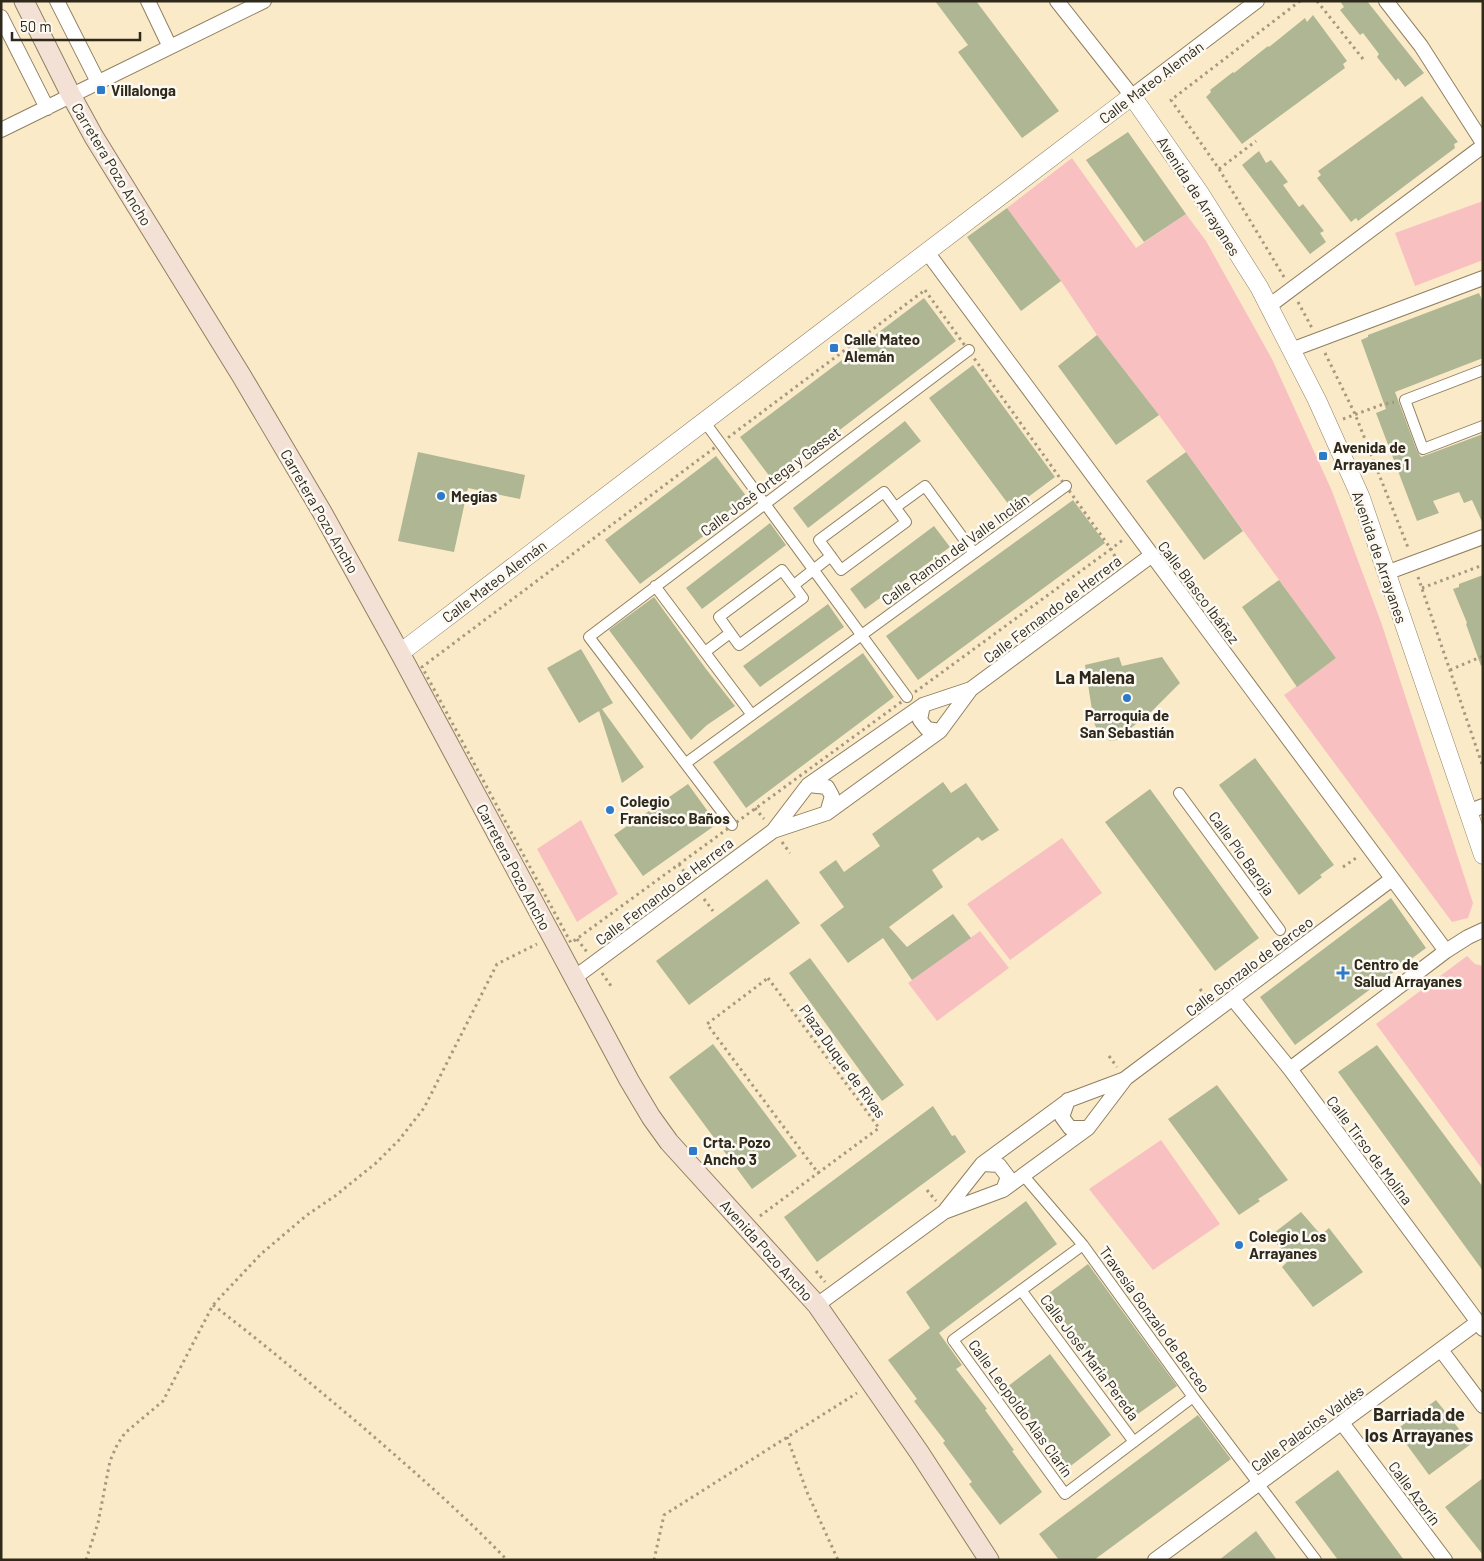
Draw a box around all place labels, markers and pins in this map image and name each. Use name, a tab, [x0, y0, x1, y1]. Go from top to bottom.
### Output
place label: Villalonga	[111, 81, 176, 99]
marker: Villalonga	[95, 84, 107, 96]
place label: Calle Mateo Alemán	[844, 330, 920, 365]
marker: Calle Mateo Alemán	[828, 342, 840, 354]
place label: Avenida de Arrayanes 1	[1333, 438, 1409, 473]
marker: Avenida de Arrayanes 1	[1317, 450, 1329, 462]
place label: Megías	[451, 487, 498, 505]
marker: Megías	[435, 490, 447, 502]
marker: Parroquia de San Sebastián	[1121, 692, 1133, 704]
place label: Parroquia de San Sebastián	[1080, 706, 1174, 741]
place label: Colegio Francisco Baños	[620, 792, 730, 827]
marker: Colegio Francisco Baños	[604, 804, 616, 816]
place label: Centro de Salud Arrayanes	[1354, 955, 1463, 990]
marker: Centro de Salud Arrayanes	[1336, 966, 1350, 980]
place label: Crta. Pozo Ancho 3	[703, 1133, 771, 1168]
marker: Crta. Pozo Ancho 3	[687, 1145, 699, 1157]
place label: Colegio Los Arrayanes	[1249, 1227, 1327, 1262]
marker: Colegio Los Arrayanes	[1233, 1239, 1245, 1251]

